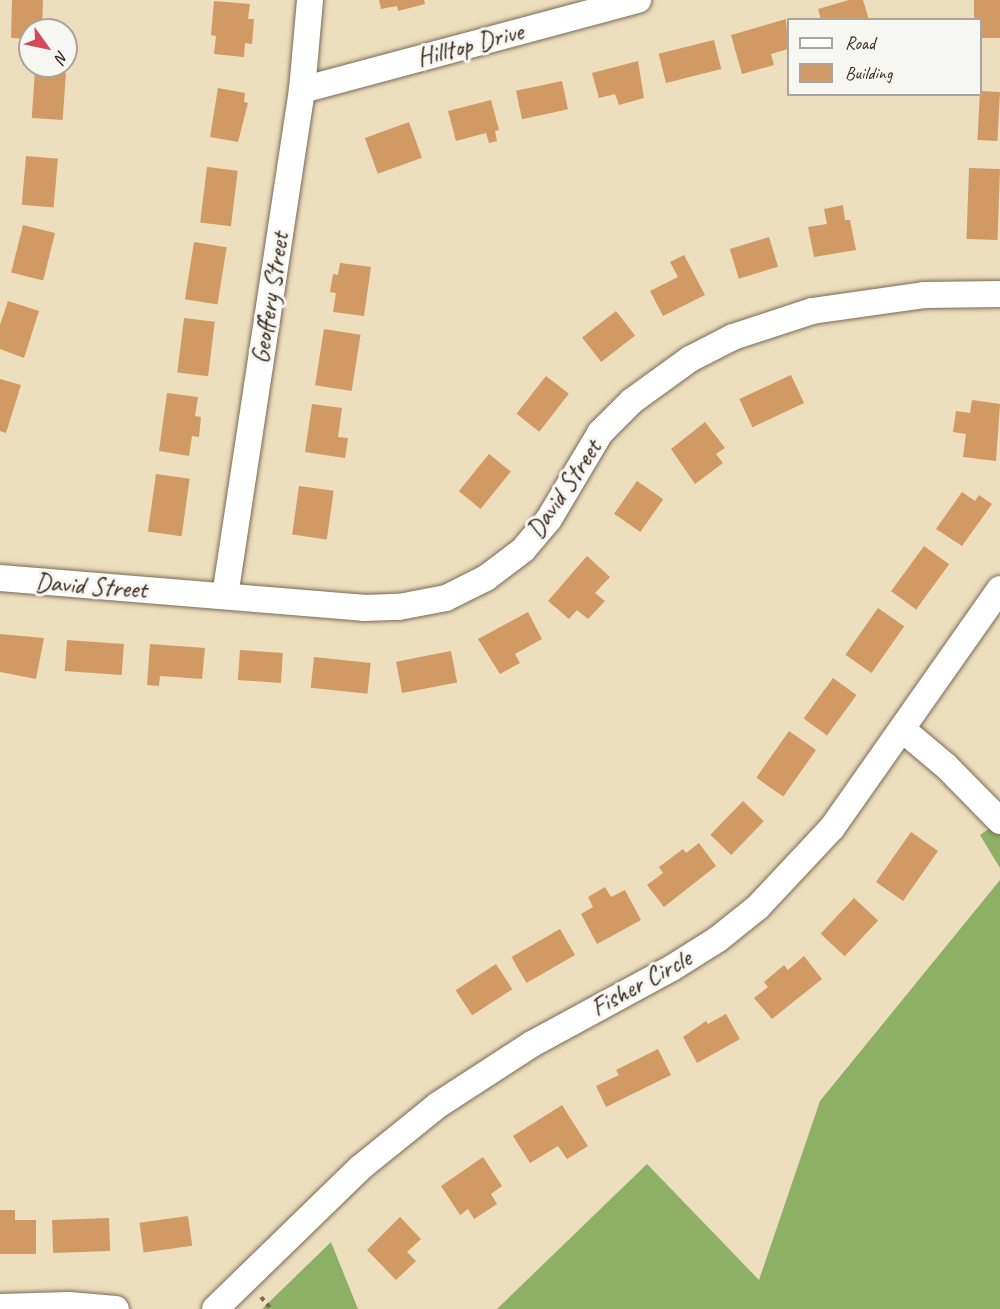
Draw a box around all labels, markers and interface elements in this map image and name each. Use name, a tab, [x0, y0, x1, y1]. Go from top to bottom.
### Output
street label: Hilltop Drive	[413, 16, 527, 74]
north arrow	[18, 18, 78, 78]
legend	[787, 18, 982, 96]
text: Road	[845, 32, 875, 54]
text: N	[50, 47, 73, 66]
text: Building	[845, 62, 892, 84]
street label: Geoffery Street	[244, 230, 296, 366]
street label: David Street	[520, 434, 608, 544]
street label: David Street	[34, 567, 148, 605]
street label: Fisher Circle	[585, 943, 697, 1023]

